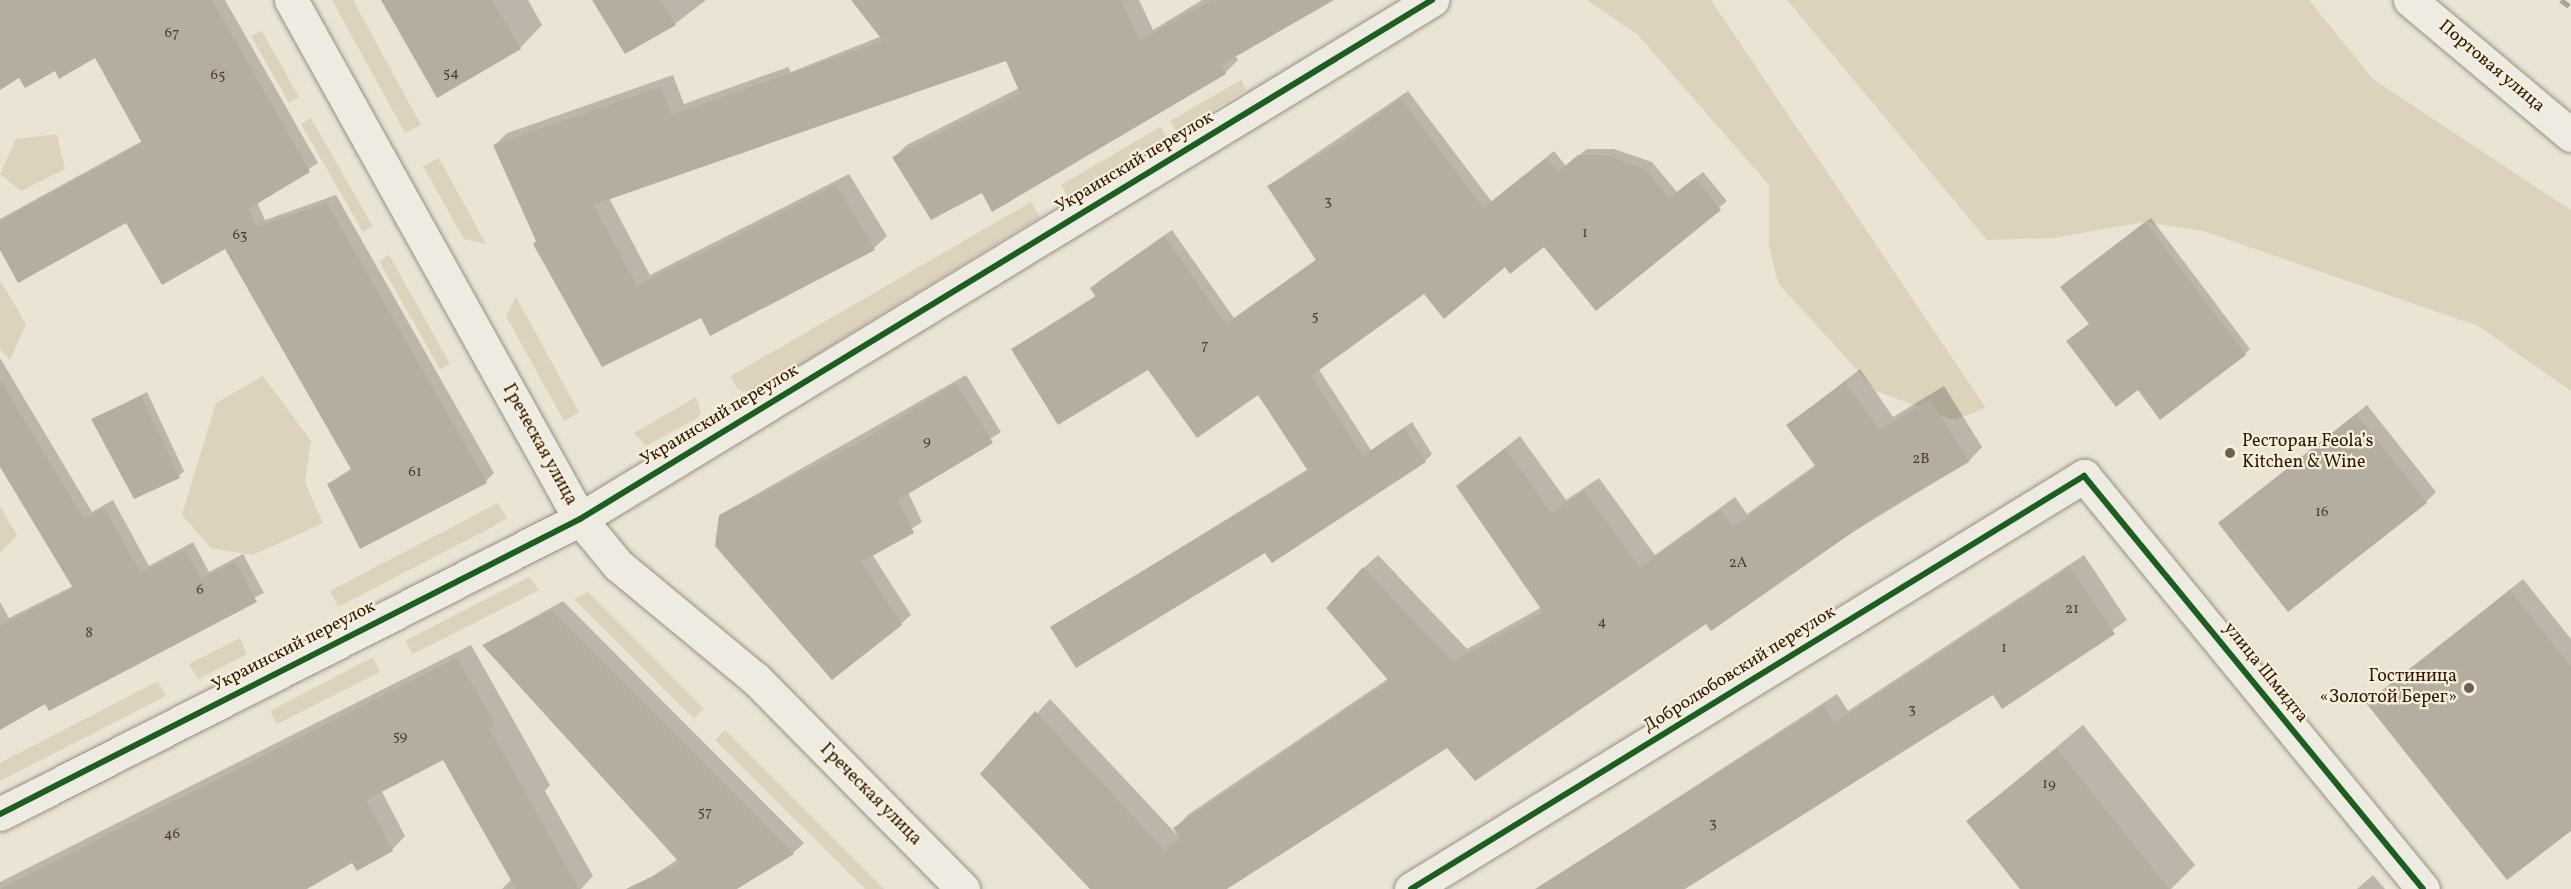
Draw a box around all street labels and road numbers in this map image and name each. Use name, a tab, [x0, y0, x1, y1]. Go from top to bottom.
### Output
street label: Портовая улица	[2433, 16, 2549, 118]
street label: Украинский переулок	[1052, 107, 1218, 219]
street label: Украинский переулок	[637, 360, 803, 472]
street label: Греческая улица	[497, 380, 581, 510]
street label: Украинский переулок	[209, 596, 379, 698]
street label: Добролюбовский переулок	[1640, 602, 1840, 738]
street label: улица Шмидта	[2218, 618, 2312, 728]
street label: Греческая улица	[814, 739, 926, 851]

